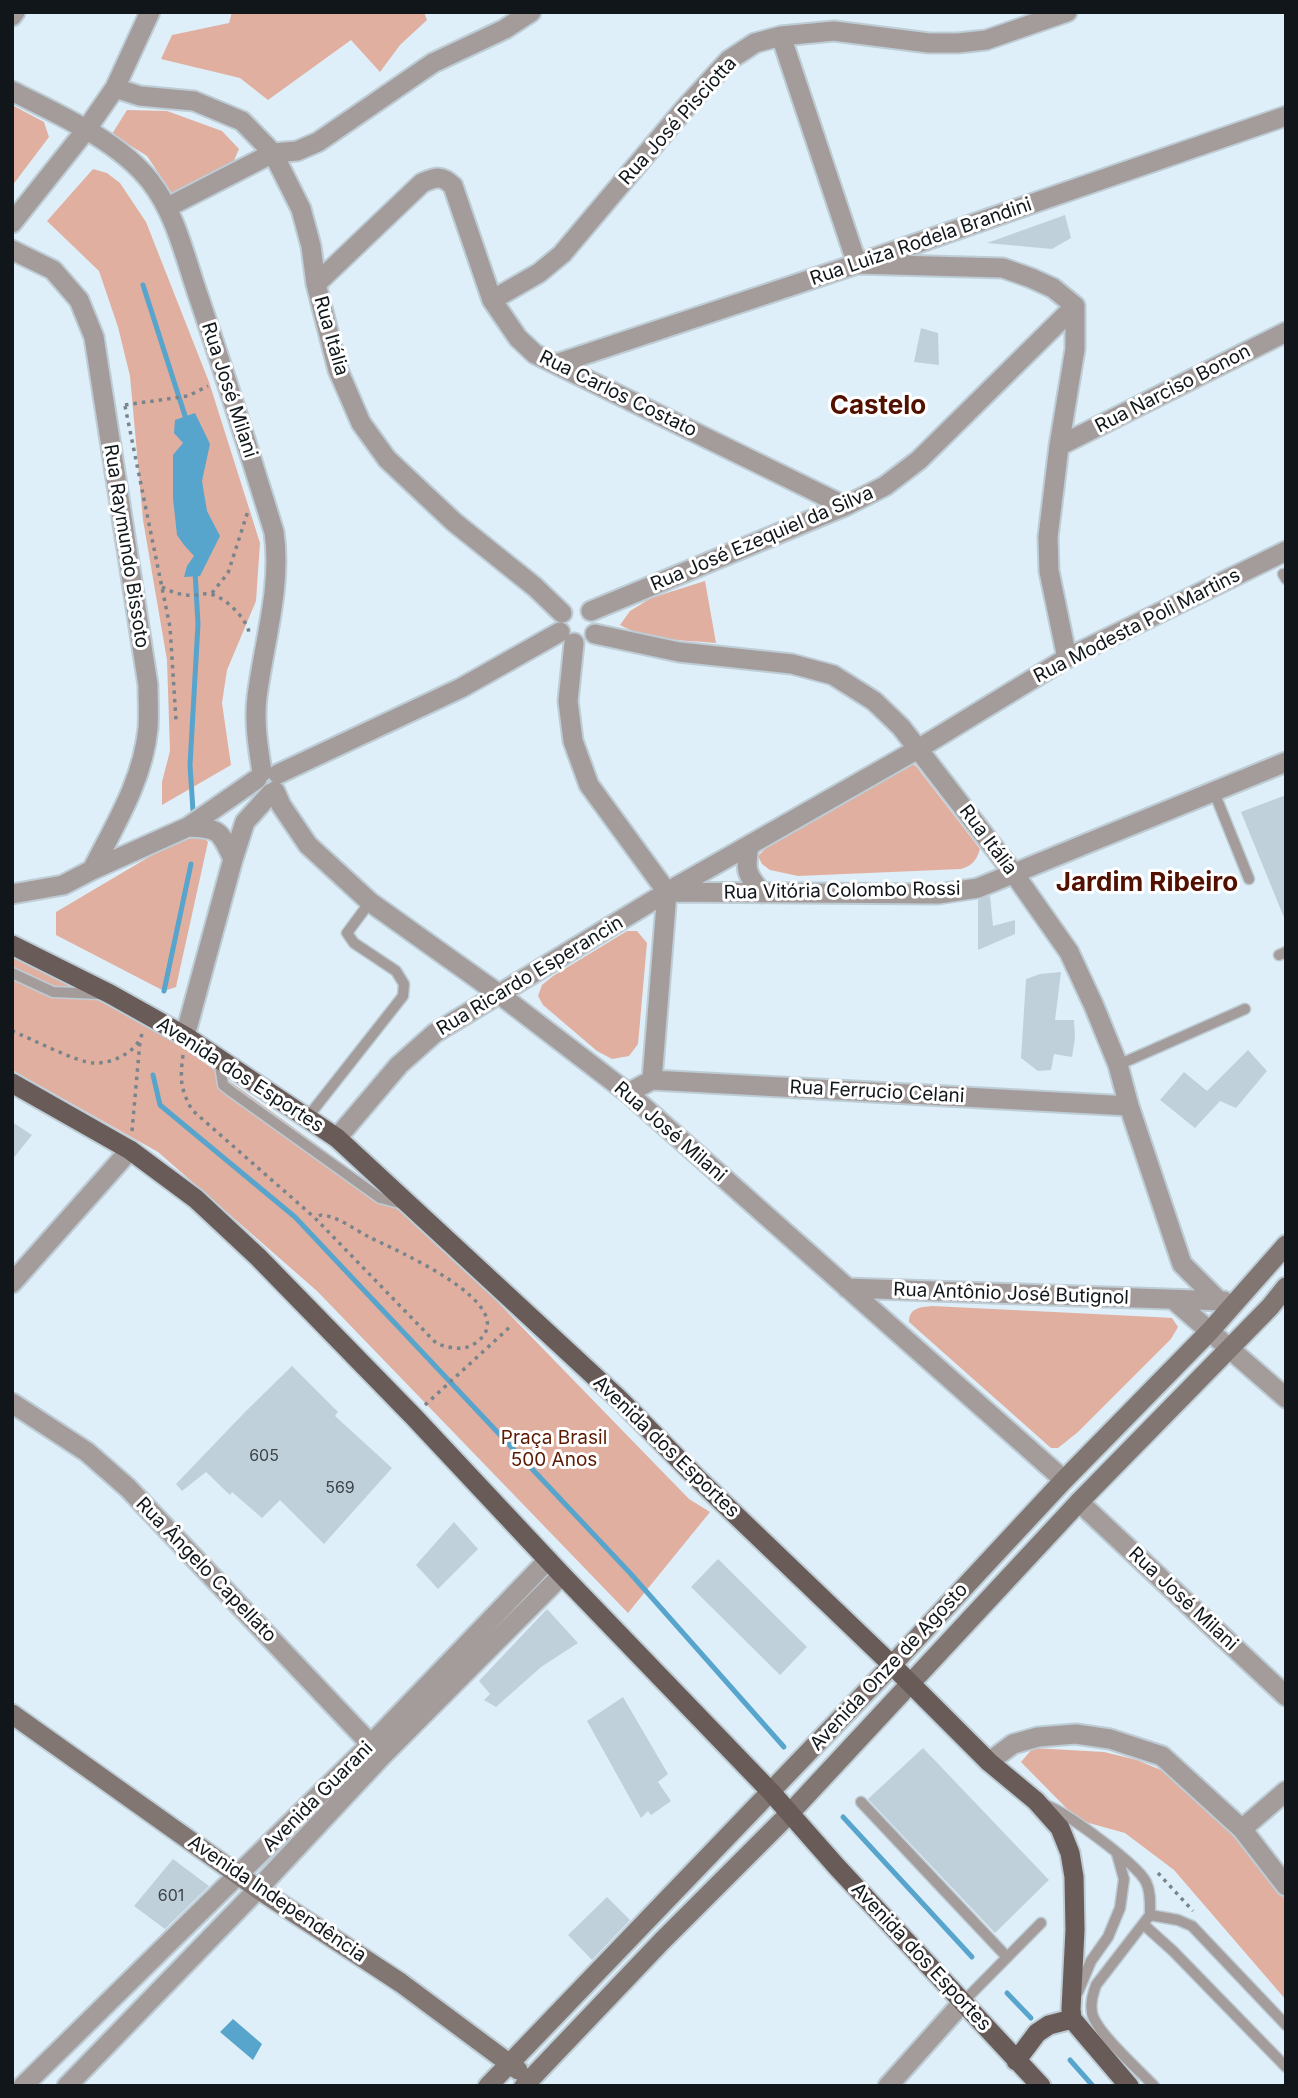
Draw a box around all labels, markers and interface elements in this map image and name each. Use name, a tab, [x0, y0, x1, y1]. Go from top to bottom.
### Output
street label: Rua José Pisciotta	[614, 52, 742, 190]
street label: Rua Luiza Rodela Brandini	[807, 193, 1035, 291]
street label: Rua Itália	[309, 294, 353, 378]
street label: Rua José Milani	[196, 319, 262, 461]
street label: Rua Narciso Bonon	[1092, 340, 1254, 438]
street label: Rua Carlos Costato	[535, 346, 701, 442]
district label: Castelo	[830, 390, 926, 422]
street label: Rua Raymundo Bissoto	[99, 442, 153, 650]
street label: Rua José Ezequiel da Silva	[647, 482, 877, 596]
street label: Rua Modesta Poli Martins	[1030, 564, 1244, 688]
street label: Rua Itália	[954, 801, 1022, 879]
district label: Jardim Ribeiro	[1056, 867, 1238, 899]
street label: Rua Vitória Colombo Rossi	[723, 878, 961, 904]
street label: Rua Ricardo Esperancin	[433, 911, 627, 1041]
street label: Avenida dos Esportes	[152, 1013, 328, 1137]
street label: Rua Ferrucio Celani	[789, 1076, 965, 1108]
street label: Rua José Milani	[609, 1077, 731, 1187]
street label: Rua Antônio José Butignol	[893, 1278, 1129, 1310]
street label: Avenida dos Esportes	[588, 1371, 744, 1523]
park label: Praça Brasil 500 Anos	[501, 1427, 607, 1471]
house number: 605	[249, 1446, 279, 1466]
house number: 569	[325, 1478, 355, 1498]
street label: Rua Ângelo Capellato	[131, 1493, 281, 1647]
street label: Rua José Milani	[1124, 1543, 1242, 1655]
street label: Avenida Onze de Agosto	[805, 1579, 973, 1755]
street label: Avenida Guarani	[258, 1737, 378, 1857]
street label: Avenida Independência	[184, 1831, 370, 1967]
street label: Avenida dos Esportes	[846, 1878, 996, 2036]
house number: 601	[158, 1886, 184, 1906]

